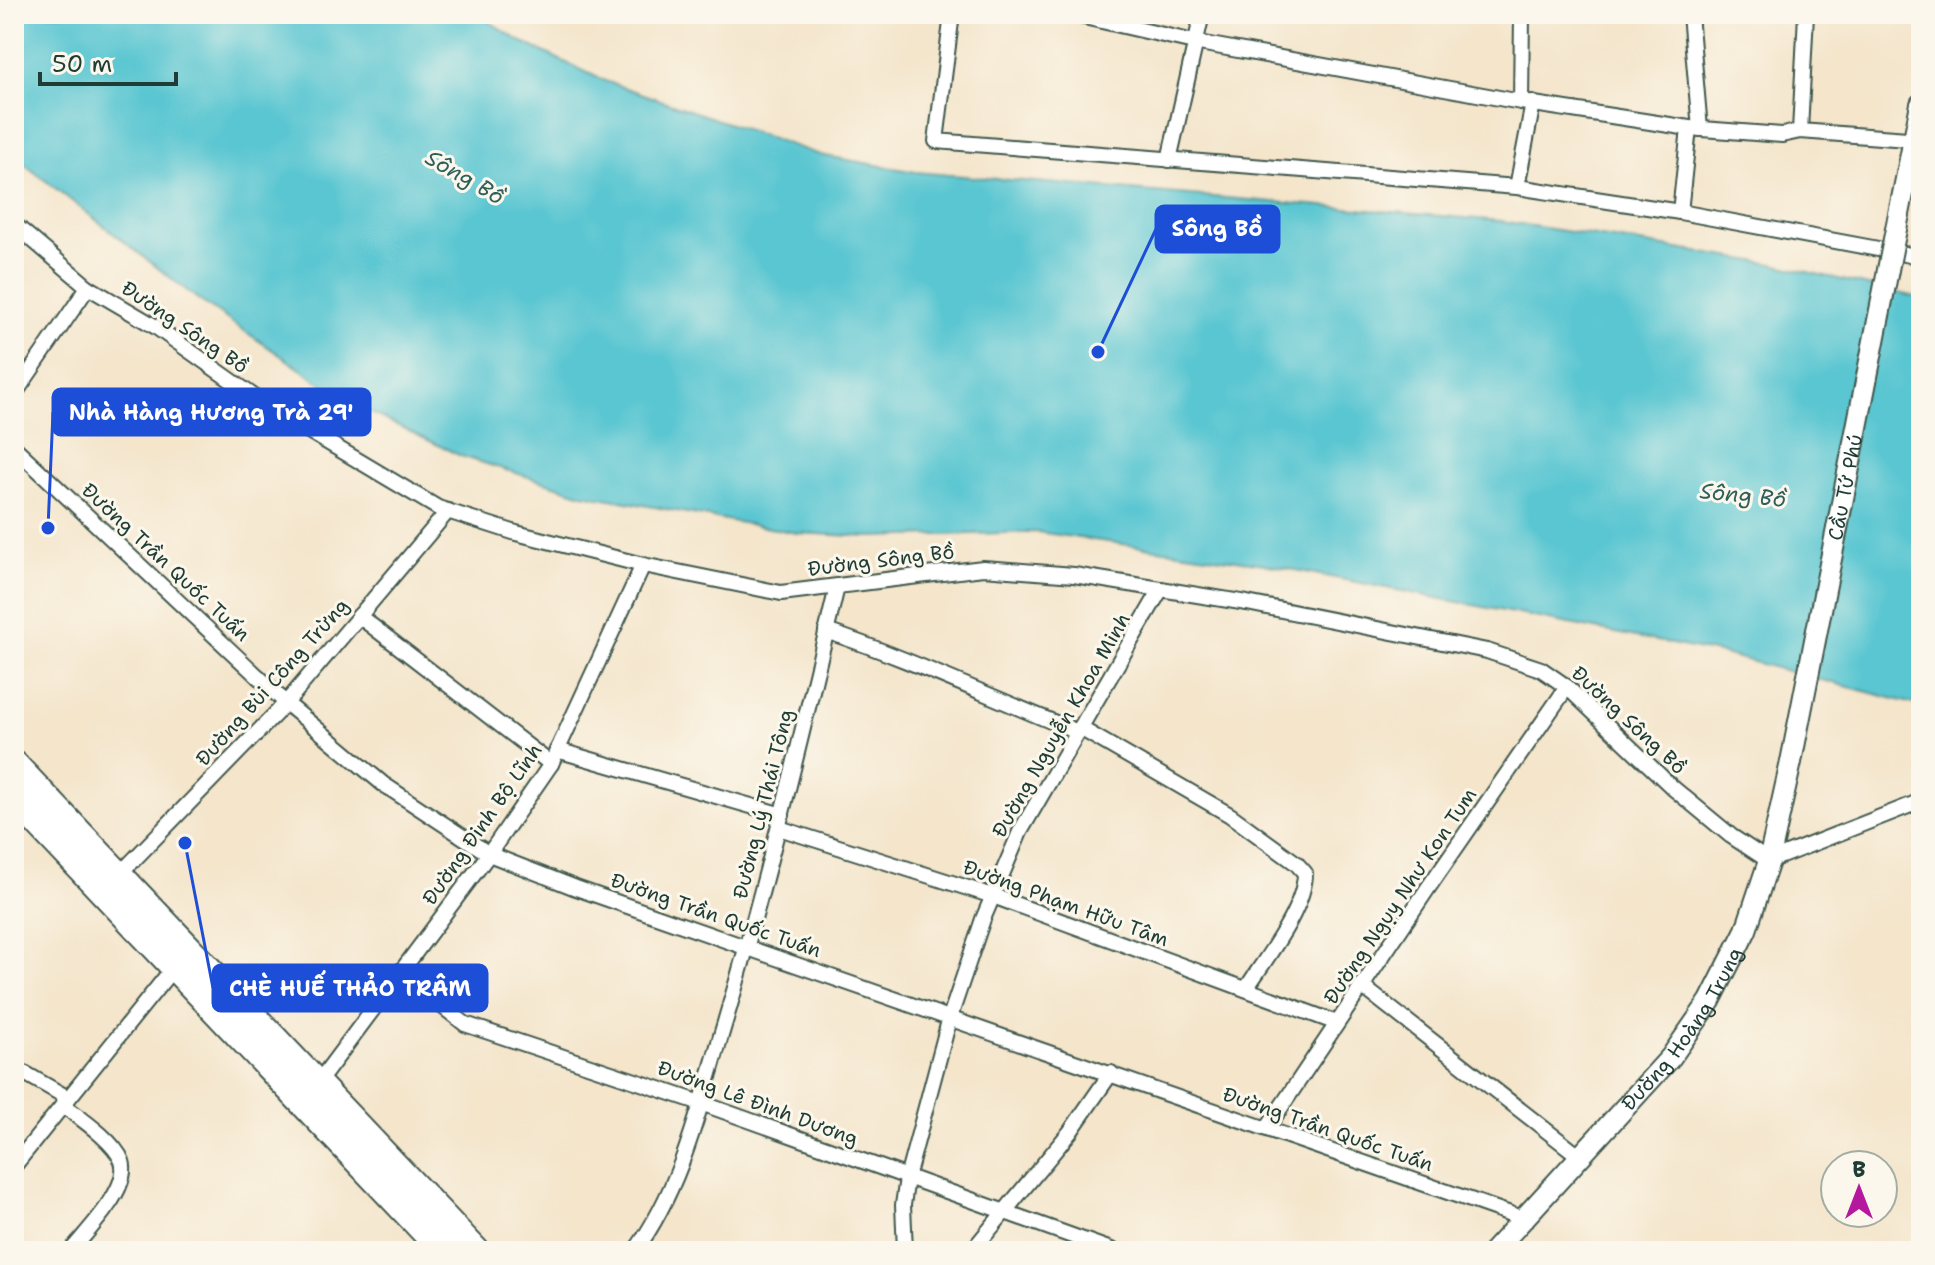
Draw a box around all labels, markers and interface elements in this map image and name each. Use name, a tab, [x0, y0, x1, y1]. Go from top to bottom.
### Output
scale bar	[40, 36, 176, 86]
text: 50 m	[52, 48, 112, 80]
water label: Sông Bồ	[420, 143, 510, 211]
callout: Sông Bồ	[1156, 206, 1279, 252]
text: Sông Bồ	[1172, 214, 1262, 243]
street label: Đường Sông Bồ	[117, 275, 253, 379]
callout: Nhà Hàng Hương Trà 29'	[53, 389, 370, 435]
text: Nhà Hàng Hương Trà 29'	[69, 398, 353, 427]
street label: Cầu Tứ Phú	[1822, 432, 1868, 543]
water label: Sông Bồ	[1699, 476, 1788, 514]
street label: Đường Trần Quốc Tuấn	[76, 477, 256, 647]
street label: Đường Sông Bồ	[806, 538, 956, 582]
street label: Đường Bùi Công Trừng	[190, 593, 354, 771]
street label: Đường Nguyễn Khoa Minh	[986, 608, 1136, 842]
street label: Đường Sông Bồ	[1566, 660, 1692, 780]
street label: Đường Lý Thái Tông	[727, 707, 799, 901]
street label: Đường Đinh Bộ Lĩnh	[416, 738, 548, 910]
street label: Đường Ngụy Như Kon Tum	[1318, 783, 1482, 1009]
street label: Đường Phạm Hữu Tâm	[960, 854, 1172, 952]
street label: Đường Trần Quốc Tuấn	[607, 867, 825, 963]
street label: Đường Hoàng Trung	[1615, 943, 1748, 1116]
callout: CHÈ HUẾ THẢO TRÂM	[213, 965, 487, 1011]
text: CHÈ HUẾ THẢO TRÂM	[229, 970, 471, 1003]
street label: Đường Lê Đình Dương	[654, 1055, 862, 1151]
street label: Đường Trần Quốc Tuấn	[1219, 1081, 1437, 1177]
north arrow	[1819, 1149, 1899, 1229]
text: B	[1852, 1155, 1866, 1184]

